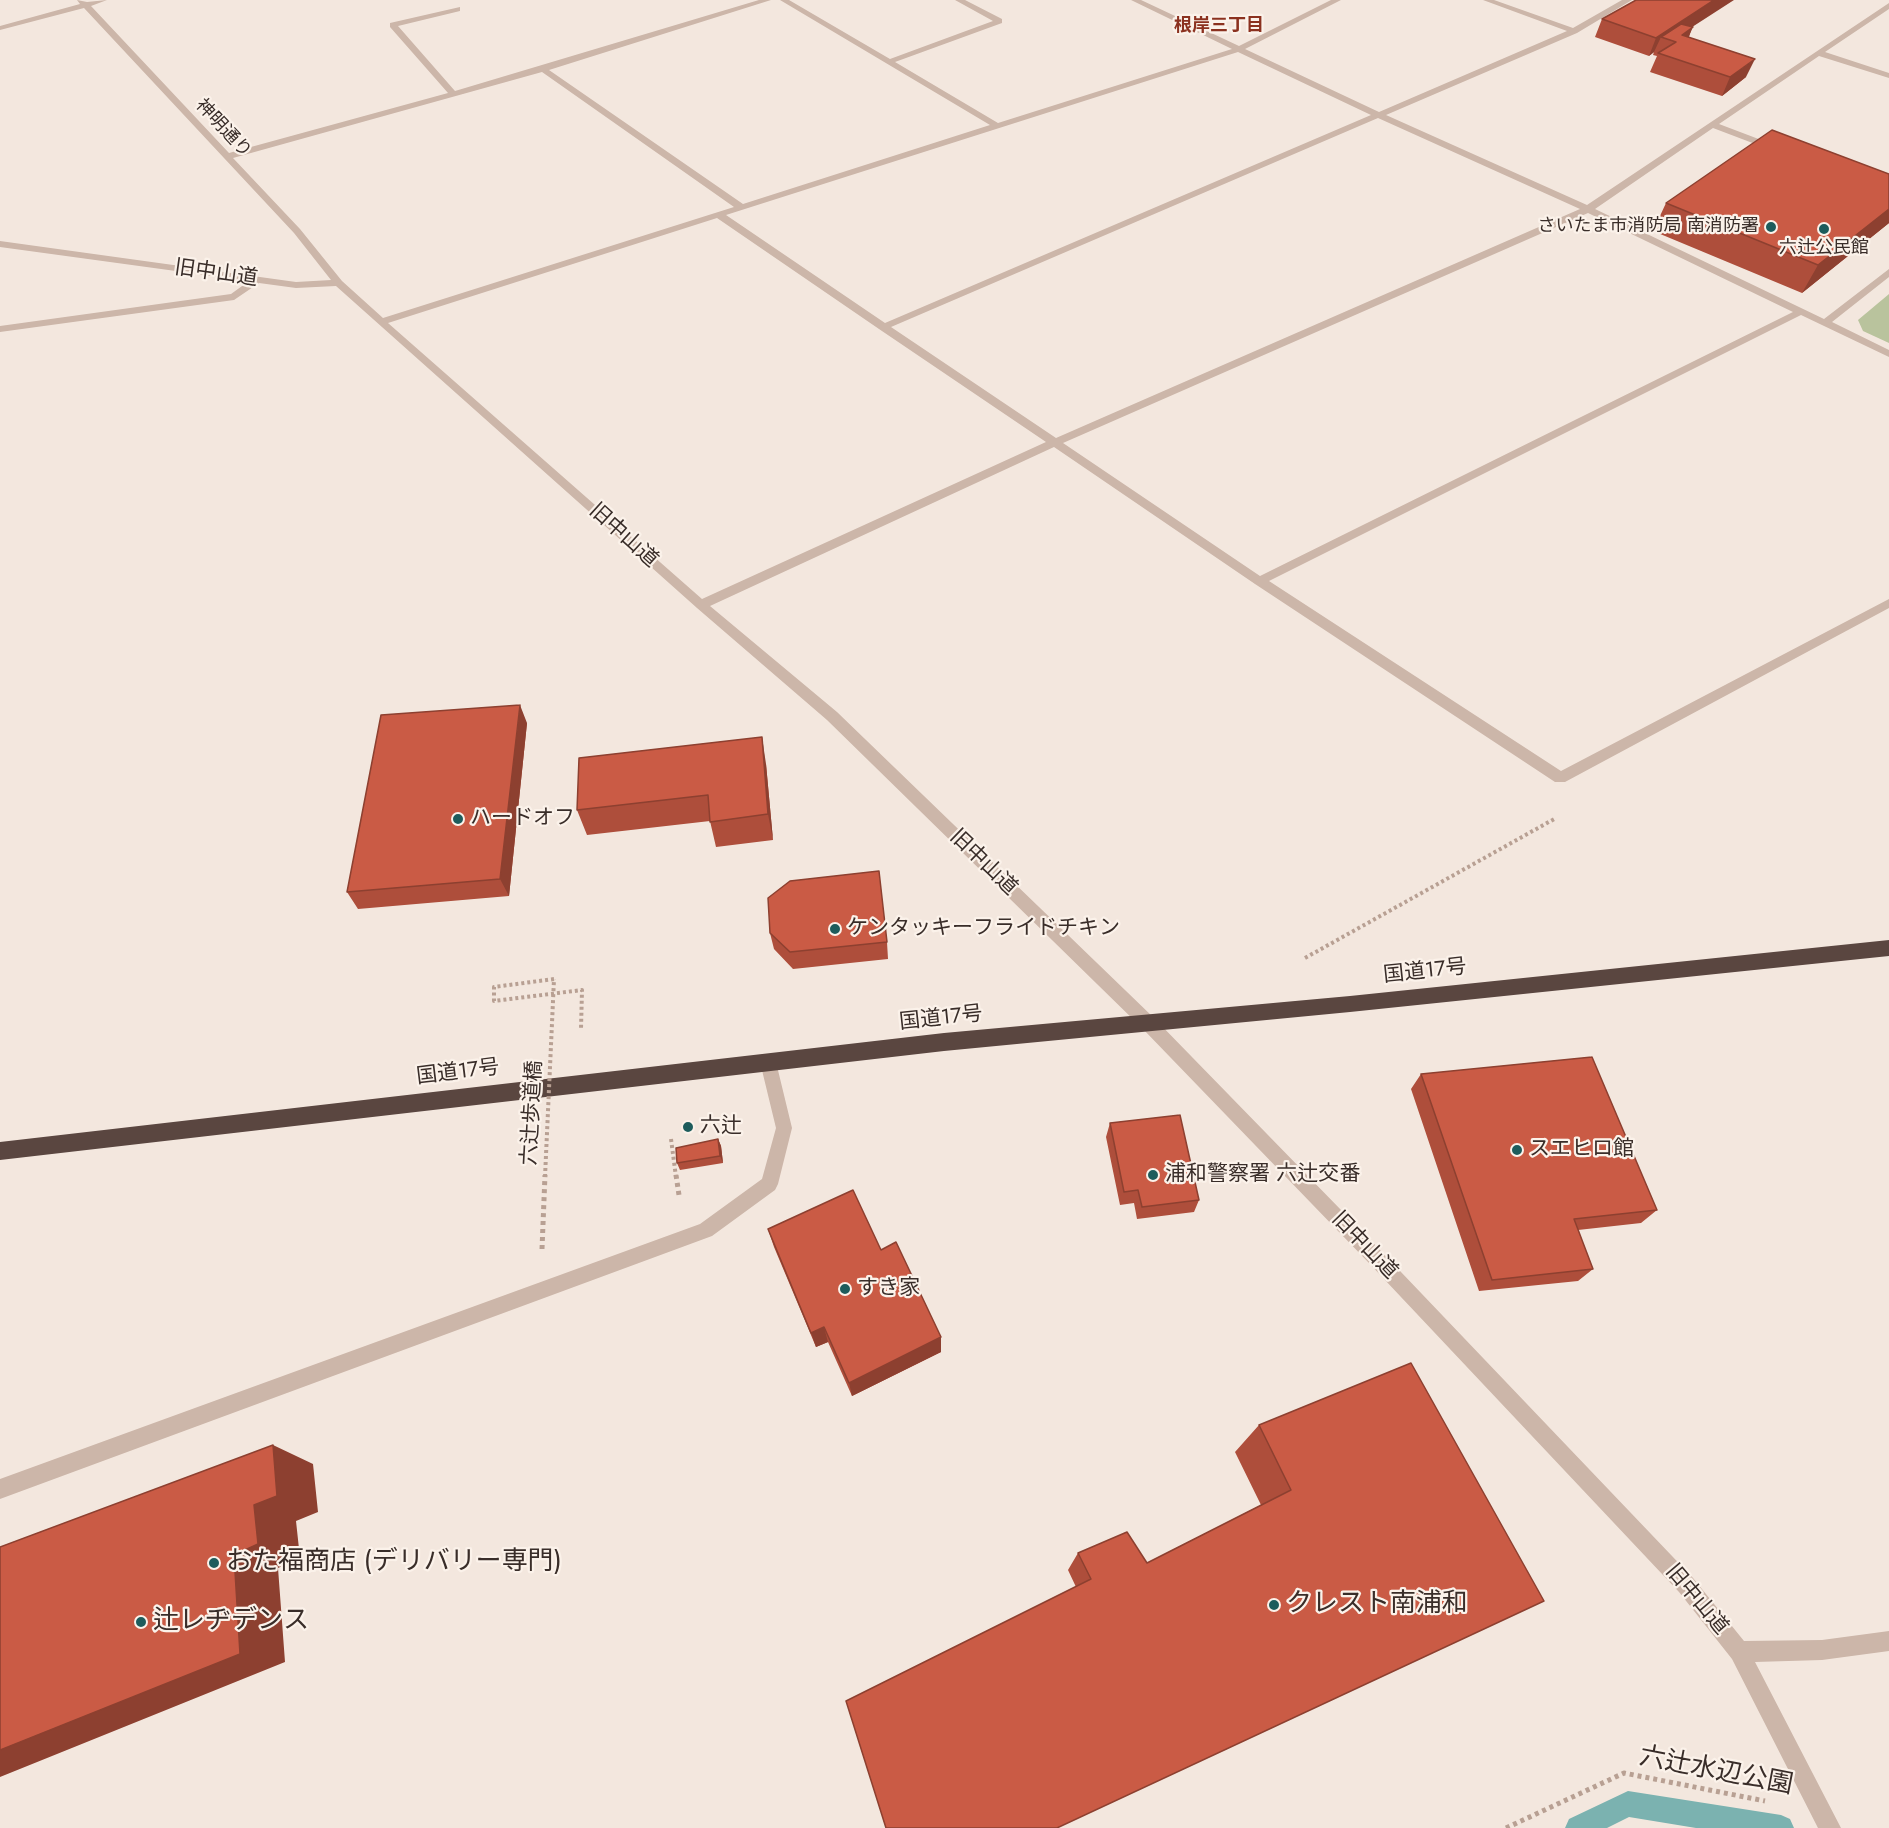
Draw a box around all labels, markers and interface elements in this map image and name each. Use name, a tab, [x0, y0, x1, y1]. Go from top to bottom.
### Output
district label: 根岸三丁目	[1174, 16, 1264, 38]
street label: 神明通り	[191, 95, 255, 163]
place label: さいたま市消防局 南消防署	[1538, 216, 1759, 238]
marker: さいたま市消防局 南消防署	[1764, 220, 1778, 234]
marker: 六辻公民館	[1817, 222, 1831, 236]
place label: 六辻公民館	[1779, 238, 1869, 260]
street label: 旧中山道	[173, 256, 259, 292]
street label: 旧中山道	[583, 499, 663, 573]
place label: ハードオフ	[470, 806, 575, 832]
marker: ハードオフ	[451, 812, 465, 826]
street label: 旧中山道	[944, 825, 1022, 901]
place label: ケンタッキーフライドチキン	[847, 916, 1120, 942]
marker: ケンタッキーフライドチキン	[828, 922, 842, 936]
street label: 国道17号	[1382, 955, 1468, 989]
street label: 国道17号	[898, 1002, 984, 1036]
street label: 国道17号	[415, 1055, 501, 1091]
street label: 六辻歩道橋	[518, 1060, 548, 1166]
place label: 六辻	[700, 1114, 742, 1140]
marker: 六辻	[681, 1120, 695, 1134]
place label: スエヒロ館	[1529, 1137, 1634, 1163]
marker: スエヒロ館	[1510, 1143, 1524, 1157]
place label: 浦和警察署 六辻交番	[1165, 1162, 1360, 1188]
marker: 浦和警察署 六辻交番	[1146, 1168, 1160, 1182]
street label: 旧中山道	[1326, 1207, 1402, 1285]
place label: すき家	[857, 1276, 920, 1302]
marker: すき家	[838, 1282, 852, 1296]
place label: おた福商店 (デリバリー専門)	[226, 1547, 562, 1579]
marker: おた福商店 (デリバリー専門)	[207, 1556, 221, 1570]
street label: 旧中山道	[1659, 1560, 1733, 1640]
place label: クレスト南浦和	[1286, 1589, 1468, 1621]
marker: クレスト南浦和	[1267, 1598, 1281, 1612]
place label: 辻レヂデンス	[153, 1606, 309, 1638]
marker: 辻レヂデンス	[134, 1615, 148, 1629]
street label: 六辻水辺公園	[1636, 1742, 1796, 1802]

